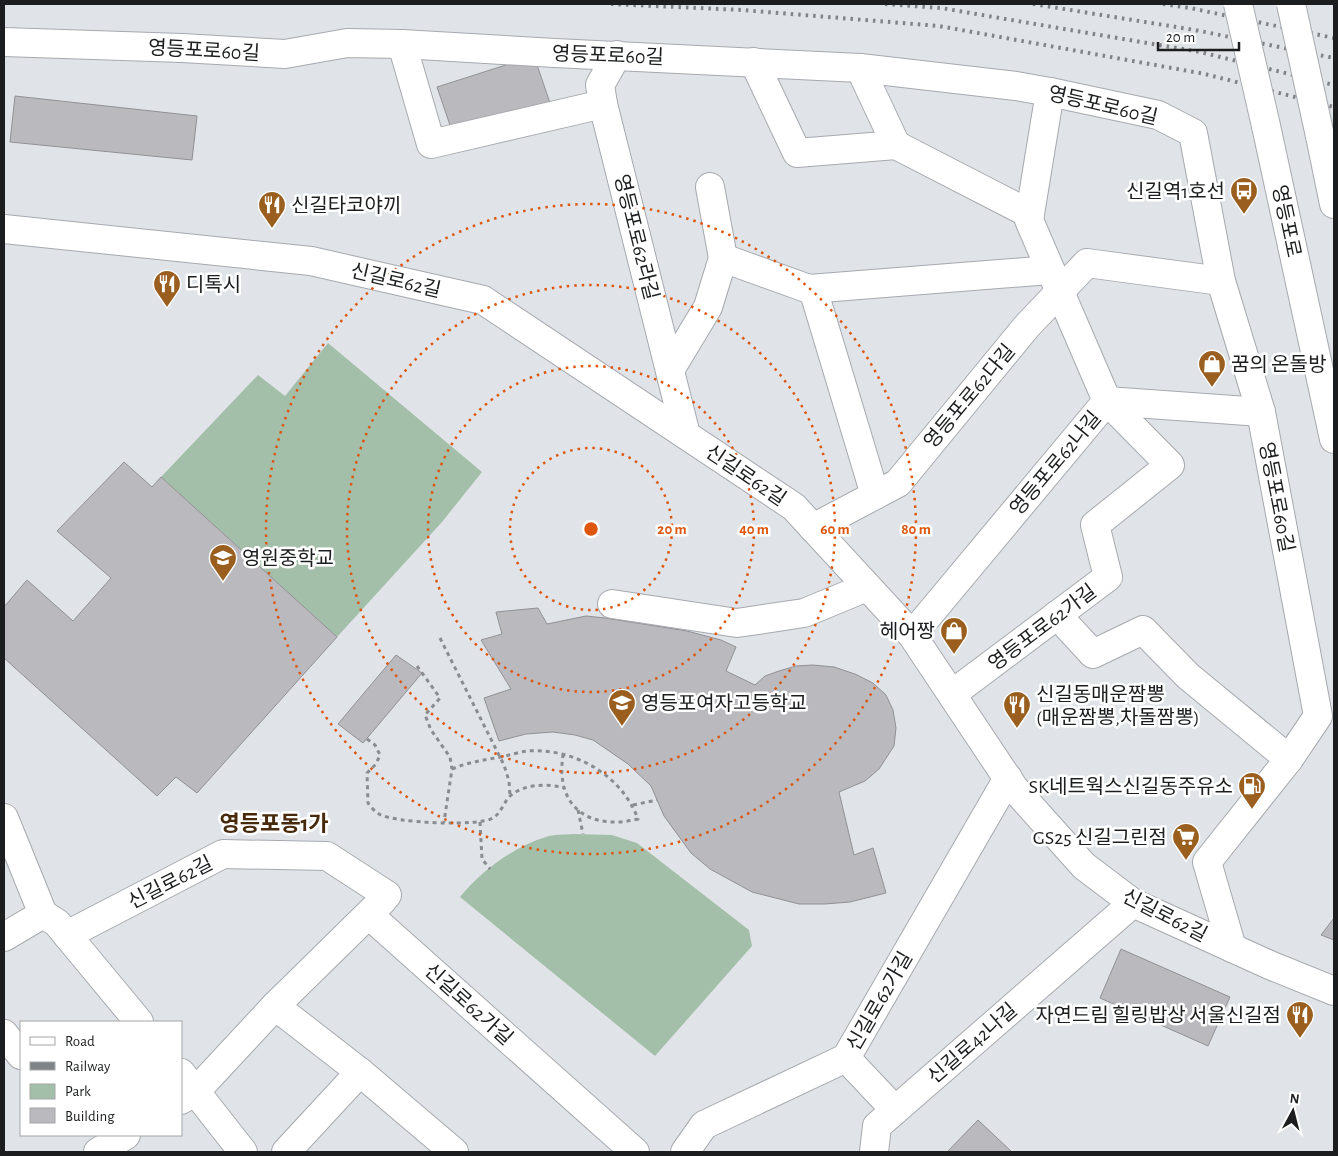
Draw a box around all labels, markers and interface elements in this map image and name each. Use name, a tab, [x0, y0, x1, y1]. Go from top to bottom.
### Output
scale bar	[1158, 20, 1239, 52]
text: 20 m	[1166, 30, 1195, 45]
street label: 영등포로60길	[148, 37, 260, 64]
street label: 영등포로60길	[552, 43, 664, 68]
street label: 영등포로60길	[1046, 83, 1160, 128]
street label: 영등포로62라길	[611, 172, 662, 302]
bus stop icon: 신길역1호선	[1229, 176, 1259, 215]
place label: 신길역1호선	[1126, 181, 1225, 202]
street label: 영등포로	[1269, 183, 1304, 259]
restaurant icon: 신길타코야끼	[257, 190, 287, 229]
place label: 신길타코야끼	[291, 195, 401, 216]
street label: 신길로62길	[349, 260, 443, 301]
restaurant icon: 디톡시	[152, 269, 182, 308]
place label: 디톡시	[186, 274, 241, 295]
street label: 영등포로62다길	[920, 340, 1019, 452]
shop icon: 꿈의 온돌방	[1197, 349, 1227, 388]
place label: 꿈의 온돌방	[1231, 354, 1326, 375]
street label: 영등포로62나길	[1006, 407, 1105, 519]
street label: 영등포로60길	[1256, 440, 1297, 554]
street label: 신길로62길	[702, 441, 790, 510]
centre of rings	[582, 520, 600, 538]
text: 20 m	[657, 522, 687, 537]
text: 40 m	[739, 522, 769, 537]
text: 60 m	[820, 522, 850, 537]
text: 80 m	[901, 522, 931, 537]
school or university icon: 영원중학교	[208, 543, 238, 582]
place label: 영원중학교	[242, 548, 334, 569]
street label: 영등포로62가길	[985, 580, 1100, 675]
shop icon: 헤어짱	[939, 616, 969, 655]
place label: 헤어짱	[880, 621, 935, 642]
place label: 신길동매운짬뽕 (매운짬뽕,차돌짬뽕)	[1036, 684, 1200, 728]
school or university icon: 영등포여자고등학교	[607, 688, 637, 727]
restaurant icon: 신길동매운짬뽕 (매운짬뽕,차돌짬뽕)	[1002, 690, 1032, 729]
place label: 영등포여자고등학교	[641, 693, 807, 714]
fuel station icon: SK네트웍스신길동주유소	[1237, 771, 1267, 810]
place label: SK네트웍스신길동주유소	[1029, 776, 1233, 797]
district label: 영등포동1가	[219, 812, 329, 835]
supermarket icon: GS25 신길그린점	[1171, 822, 1201, 861]
place label: GS25 신길그린점	[1033, 827, 1167, 848]
street label: 신길로62길	[124, 852, 216, 913]
street label: 신길로62길	[1119, 885, 1211, 946]
street label: 신길로62가길	[843, 948, 916, 1054]
street label: 신길로62가길	[421, 960, 517, 1049]
street label: 신길로42나길	[924, 999, 1021, 1088]
restaurant icon: 자연드림 힐링밥상 서울신길점	[1285, 1000, 1315, 1039]
place label: 자연드림 힐링밥상 서울신길점	[1035, 1005, 1281, 1026]
legend	[20, 1021, 182, 1136]
text: Road	[65, 1034, 95, 1049]
text: Railway	[65, 1059, 111, 1074]
text: Park	[65, 1084, 91, 1099]
north arrow	[1268, 1086, 1318, 1136]
text: N	[1289, 1092, 1300, 1107]
text: Building	[65, 1109, 115, 1124]

